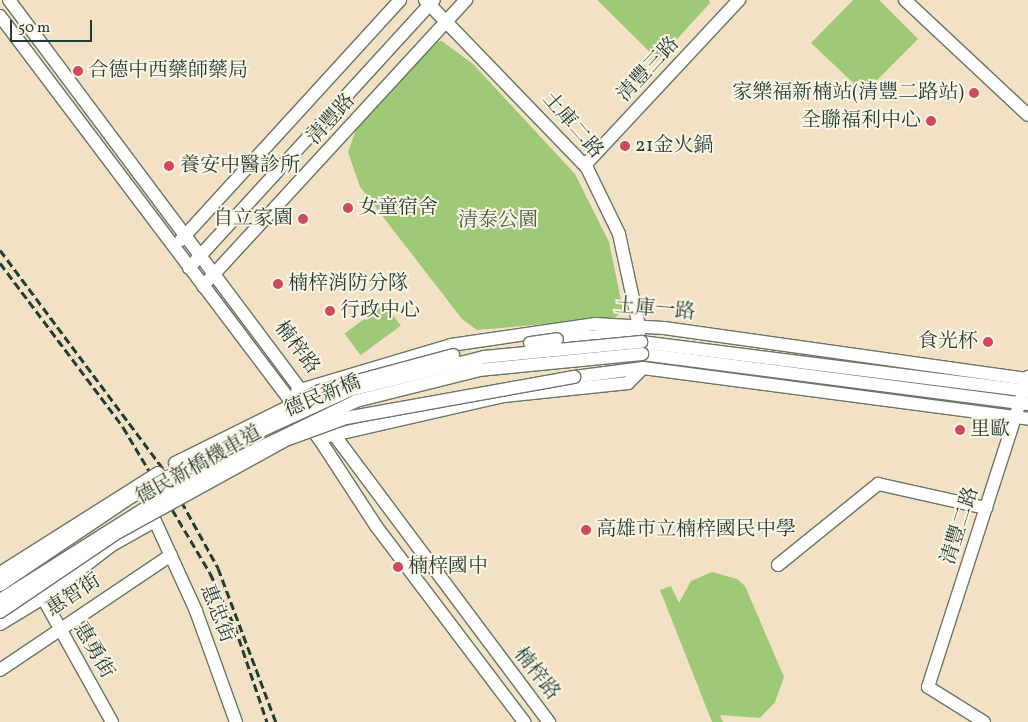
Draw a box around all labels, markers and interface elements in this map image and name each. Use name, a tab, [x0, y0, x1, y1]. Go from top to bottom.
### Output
scale bar	[12, 10, 95, 42]
text: 50 m	[18, 18, 50, 39]
street label: 清豐三路	[613, 33, 685, 107]
place label: 合德中西藥師藥局	[88, 59, 248, 83]
marker: 合德中西藥師藥局	[72, 65, 84, 77]
place label: 家樂福新楠站(清豐二路站)	[732, 81, 964, 105]
marker: 家樂福新楠站(清豐二路站)	[968, 87, 980, 99]
street label: 土庫二路	[537, 88, 607, 164]
street label: 清豐路	[303, 90, 361, 150]
place label: 全聯福利中心	[801, 109, 921, 133]
marker: 全聯福利中心	[925, 115, 937, 127]
place label: 21金火鍋	[635, 134, 713, 158]
marker: 21金火鍋	[619, 140, 631, 152]
place label: 養安中醫診所	[180, 154, 300, 178]
marker: 養安中醫診所	[162, 159, 176, 173]
place label: 女童宿舍	[358, 196, 438, 220]
marker: 女童宿舍	[342, 202, 354, 214]
place label: 自立家園	[213, 207, 293, 231]
park label: 清泰公園	[458, 209, 538, 233]
marker: 自立家園	[297, 213, 309, 225]
place label: 楠梓消防分隊	[288, 272, 408, 296]
marker: 楠梓消防分隊	[272, 278, 284, 290]
street label: 土庫一路	[614, 295, 696, 325]
place label: 行政中心	[340, 299, 420, 323]
marker: 行政中心	[324, 305, 336, 317]
street label: 楠梓路	[268, 317, 324, 379]
place label: 食光杯	[918, 330, 978, 354]
marker: 食光杯	[982, 336, 994, 348]
street label: 德民新橋	[281, 371, 365, 423]
place label: 里歐	[970, 418, 1010, 442]
street label: 德民新橋機車道	[132, 422, 266, 510]
marker: 里歐	[954, 424, 966, 436]
street label: 清豐二路	[937, 484, 985, 568]
place label: 高雄市立楠梓國民中學	[596, 518, 796, 542]
marker: 高雄市立楠梓國民中學	[580, 524, 592, 536]
place label: 楠梓國中	[408, 555, 488, 579]
marker: 楠梓國中	[392, 561, 404, 573]
street label: 惠智街	[42, 570, 106, 622]
street label: 惠忠街	[194, 582, 238, 646]
street label: 惠勇街	[68, 619, 118, 683]
street label: 楠梓路	[508, 643, 564, 705]

